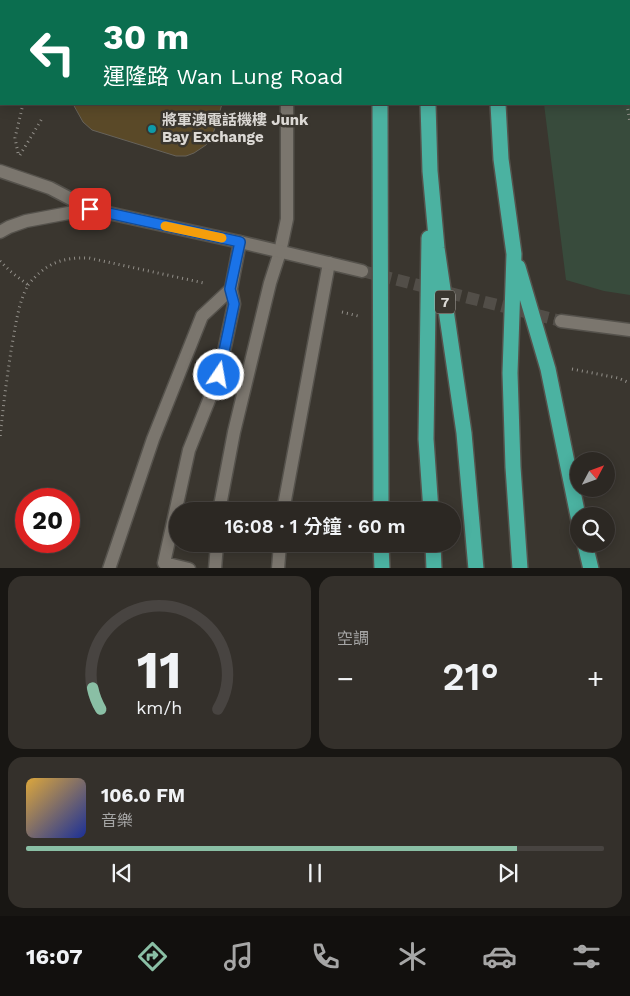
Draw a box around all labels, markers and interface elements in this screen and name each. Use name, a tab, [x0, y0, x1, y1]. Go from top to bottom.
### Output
text: 30 m	[103, 16, 189, 58]
icon: left	[20, 20, 85, 85]
text: 運隆路 Wan Lung Road	[103, 64, 343, 89]
place label: 將軍澳電話機樓 Junk Bay Exchange	[162, 111, 309, 146]
marker: 將軍澳電話機樓 Junk Bay Exchange	[146, 123, 158, 135]
pin	[69, 188, 111, 230]
icon: arrive	[76, 195, 104, 223]
road number: 7	[435, 290, 455, 314]
position arrow	[192, 348, 244, 400]
north arrow	[570, 452, 615, 498]
map controls	[570, 452, 615, 552]
speed limit sign: 20	[15, 488, 80, 553]
button: search	[570, 507, 615, 552]
text: 16:08 · 1 分鐘 · 60 m	[224, 515, 406, 538]
text: 空調	[337, 629, 369, 648]
text: 11	[137, 640, 182, 701]
text: 21°	[442, 655, 499, 699]
text: −	[337, 662, 354, 695]
text: +	[587, 662, 604, 695]
text: km/h	[136, 697, 183, 718]
text: 106.0 FM	[101, 784, 185, 807]
text: 音樂	[101, 811, 133, 830]
icon: previous	[108, 859, 136, 887]
icon: pause	[301, 859, 329, 887]
icon: next	[494, 859, 522, 887]
icon: directions	[135, 939, 170, 974]
icon: music	[221, 939, 256, 974]
icon: phone	[308, 939, 343, 974]
icon: climate	[395, 939, 430, 974]
icon: car	[482, 939, 517, 974]
icon: filters	[569, 939, 604, 974]
text: 16:07	[26, 944, 83, 969]

